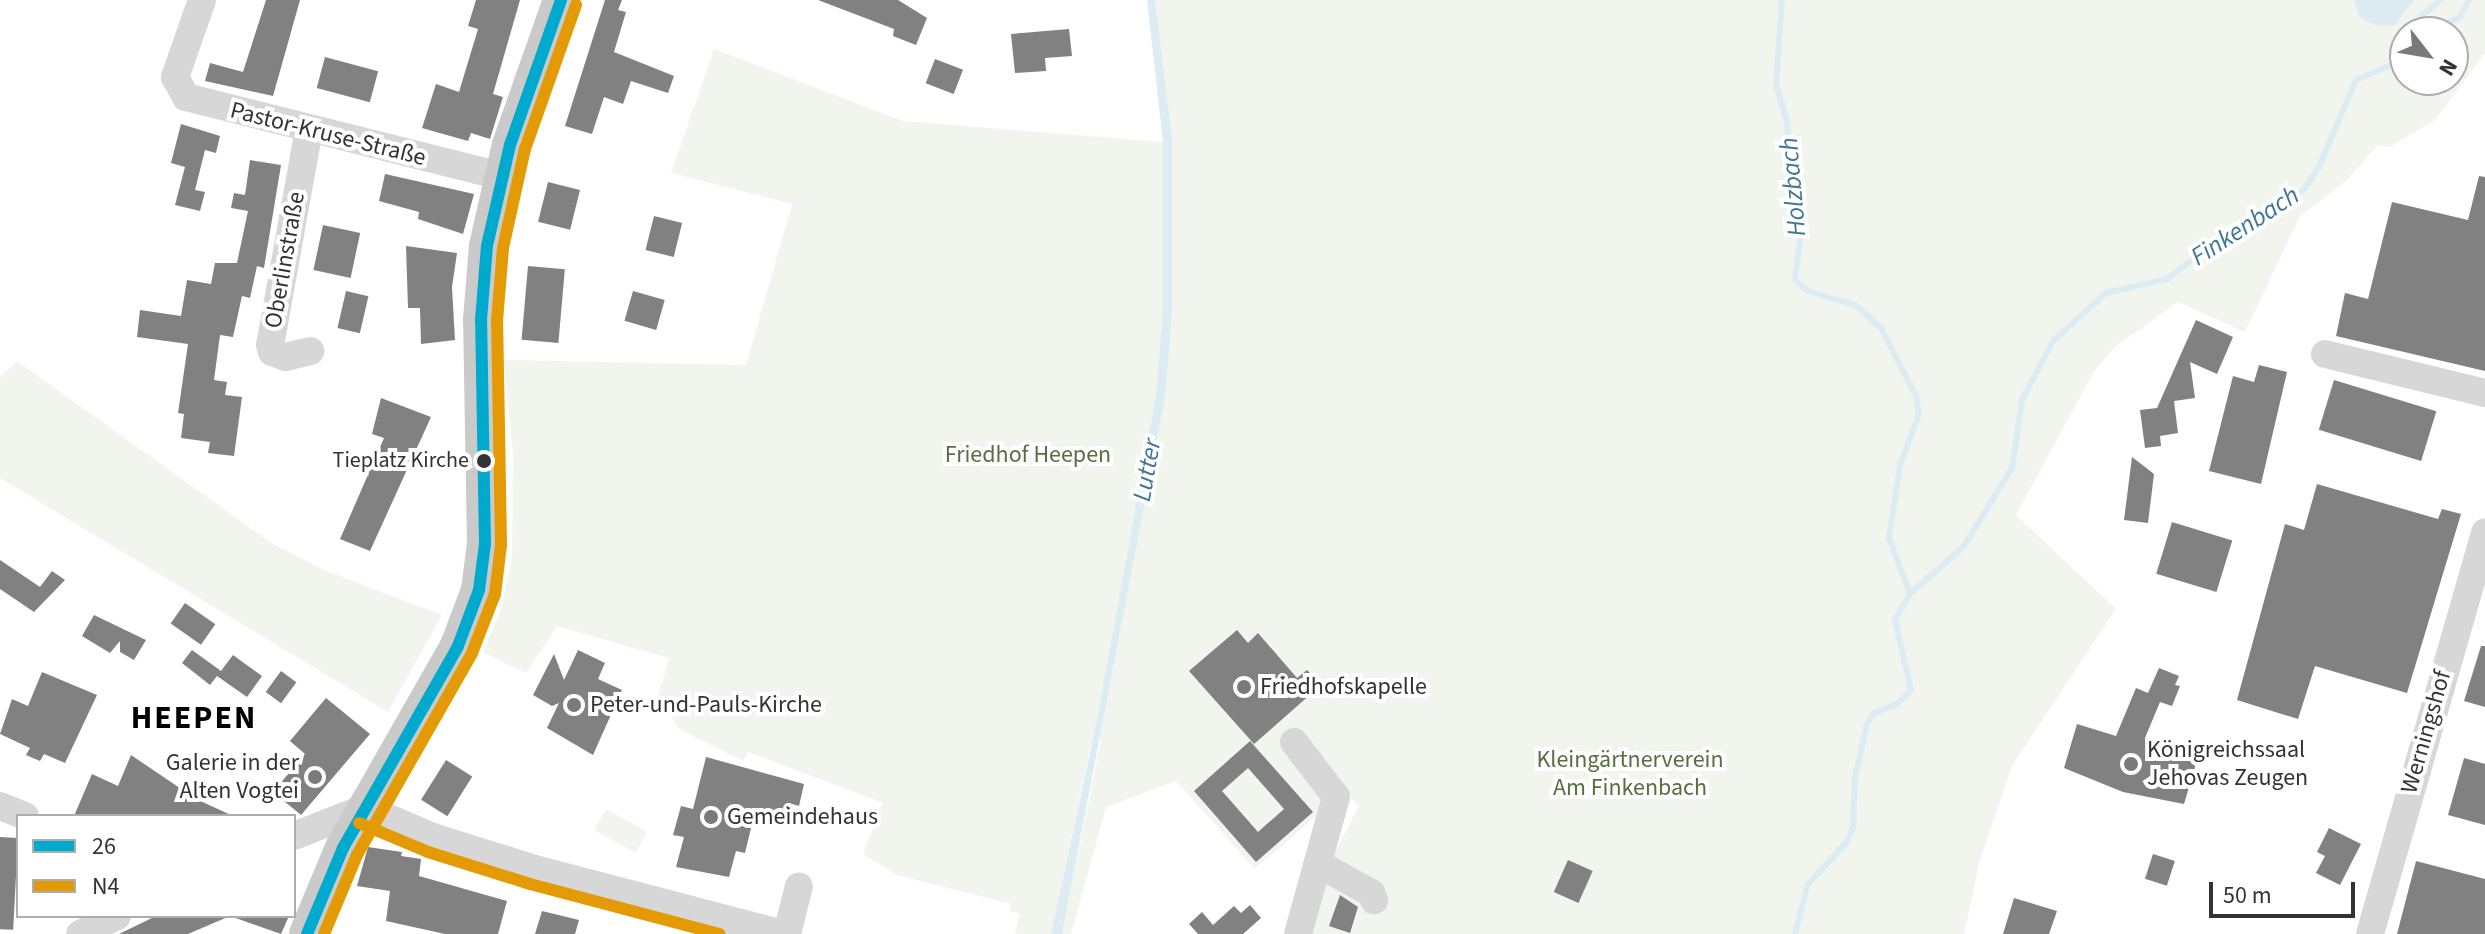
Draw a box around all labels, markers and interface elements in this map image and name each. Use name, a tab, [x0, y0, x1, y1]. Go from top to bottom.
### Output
north arrow	[2389, 16, 2469, 96]
text: N	[2430, 53, 2465, 82]
street label: Pastor-Kruse-Straße	[227, 96, 429, 172]
water label: Holzbach	[1773, 136, 1813, 238]
water label: Finkenbach	[2185, 179, 2305, 273]
street label: Oberlinstraße	[259, 190, 311, 330]
water label: Lutter	[1126, 436, 1168, 504]
park label: Friedhof Heepen	[945, 441, 1111, 469]
place label: Tieplatz Kirche	[333, 448, 469, 474]
marker: Tieplatz Kirche	[476, 453, 492, 469]
street label: Werningshof	[2395, 667, 2457, 797]
place label: Friedhofskapelle	[1260, 673, 1427, 701]
marker: Friedhofskapelle	[1235, 678, 1253, 696]
place label: Peter-und-Pauls-Kirche	[590, 691, 822, 719]
marker: Peter-und-Pauls-Kirche	[565, 696, 583, 714]
district label: HEEPEN	[131, 699, 257, 737]
place label: Königreichssaal Jehovas Zeugen	[2147, 736, 2308, 792]
park label: Kleingärtnerverein Am Finkenbach	[1536, 746, 1724, 802]
place label: Galerie in der Alten Vogtei	[166, 749, 299, 805]
marker: Königreichssaal Jehovas Zeugen	[2122, 755, 2140, 773]
marker: Galerie in der Alten Vogtei	[306, 768, 324, 786]
place label: Gemeindehaus	[727, 803, 878, 831]
marker: Gemeindehaus	[702, 808, 720, 826]
legend	[16, 814, 296, 918]
text: 26	[92, 829, 116, 864]
scale bar	[2213, 866, 2359, 916]
text: N4	[92, 869, 119, 904]
text: 50 m	[2223, 878, 2272, 913]

